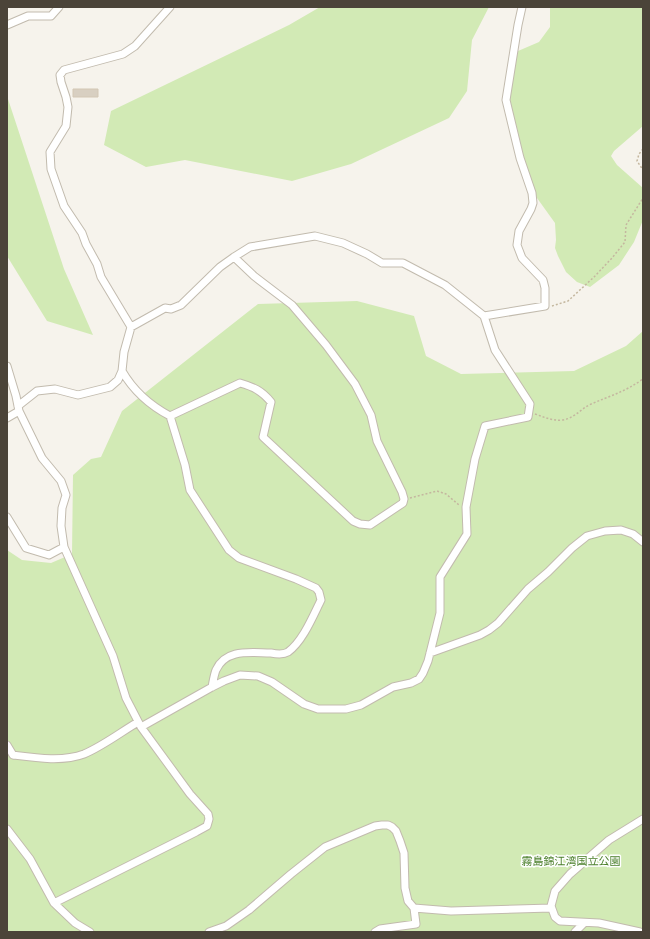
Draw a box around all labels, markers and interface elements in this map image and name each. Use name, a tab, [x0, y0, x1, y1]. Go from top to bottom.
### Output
park label: 霧島錦江湾国立公園	[522, 855, 621, 868]

